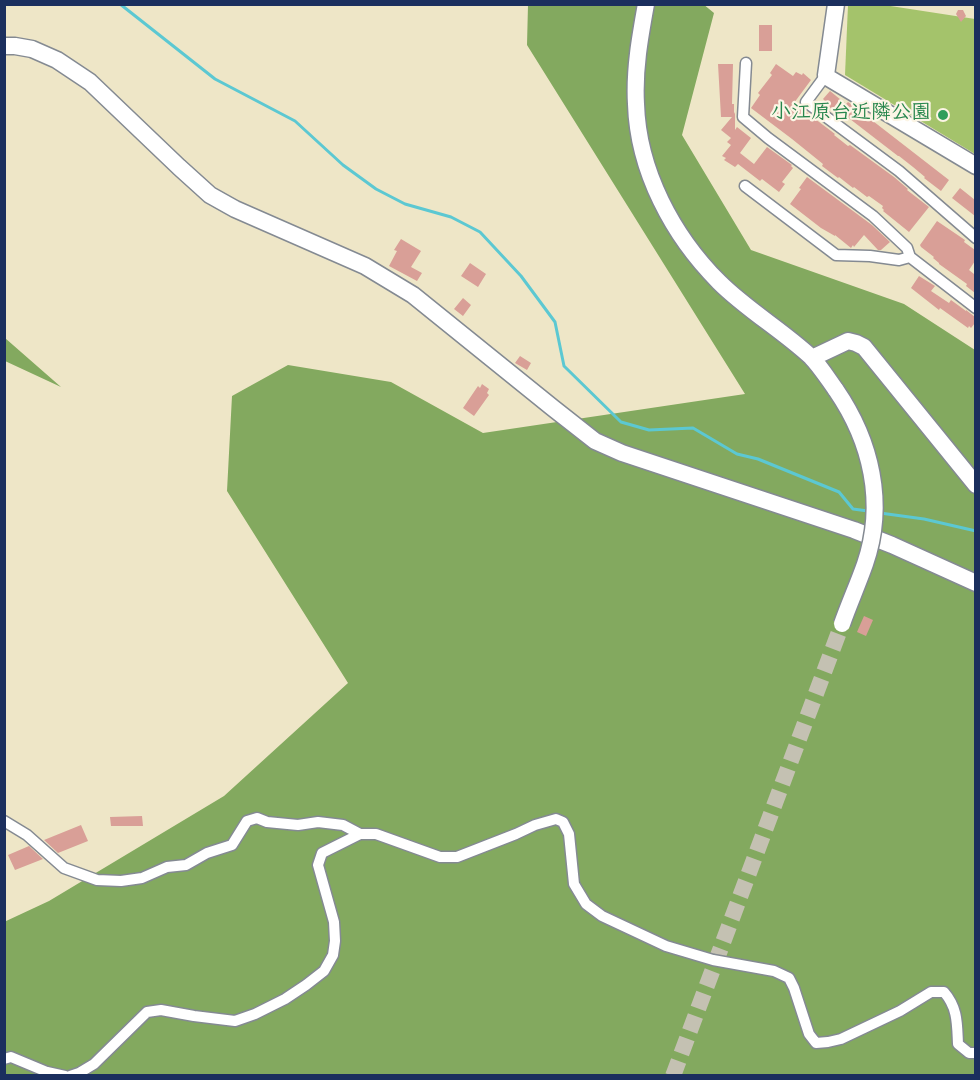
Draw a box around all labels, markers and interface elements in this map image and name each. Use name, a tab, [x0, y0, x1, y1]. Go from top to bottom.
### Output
place label: 小江原台近隣公園	[771, 103, 931, 127]
marker: 小江原台近隣公園	[936, 108, 950, 122]

